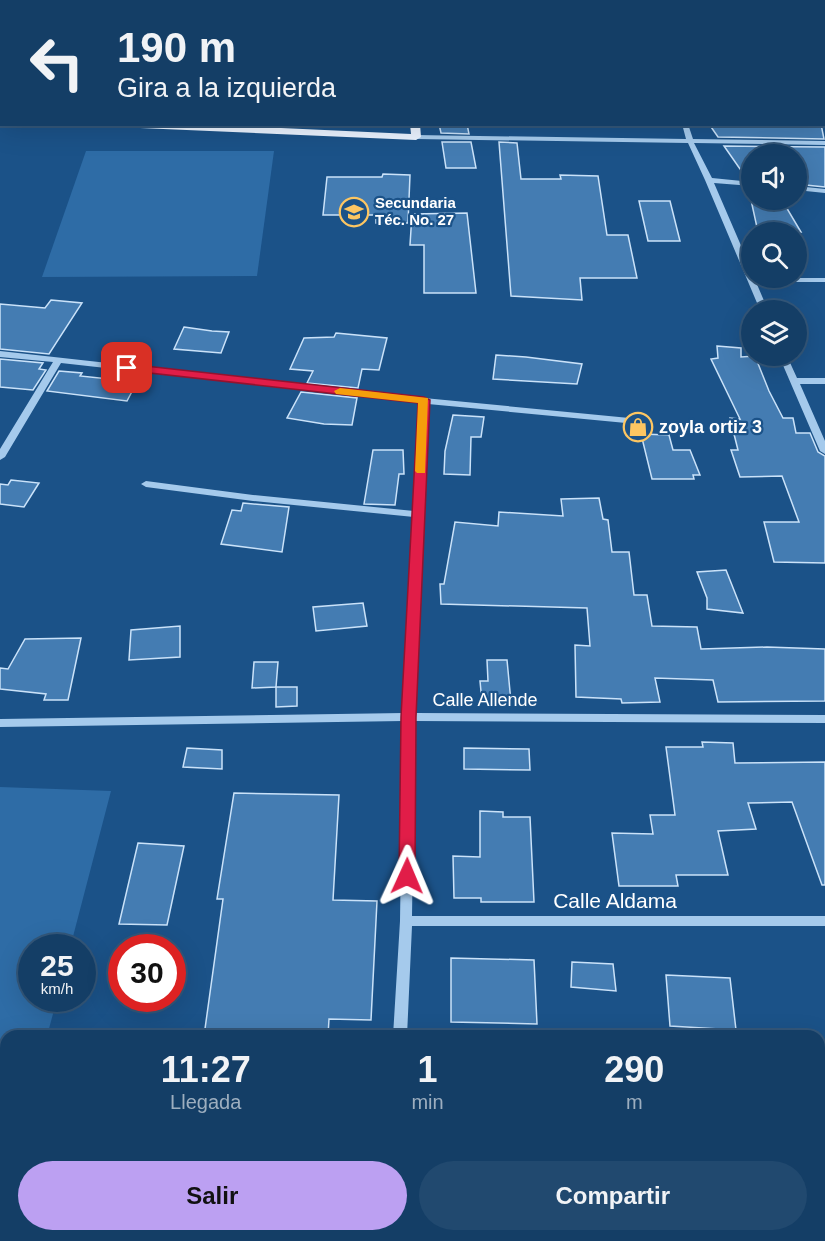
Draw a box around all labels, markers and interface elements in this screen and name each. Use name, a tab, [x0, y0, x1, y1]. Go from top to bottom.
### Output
icon: left	[18, 24, 96, 102]
text: 190 m	[117, 24, 236, 71]
text: Gira a la izquierda	[117, 73, 336, 103]
map controls	[741, 144, 807, 366]
button: sound	[741, 144, 807, 210]
place label: Secundaria Téc. No. 27	[375, 194, 457, 228]
school or university icon: Secundaria Téc. No. 27	[338, 196, 370, 228]
button: search	[741, 222, 807, 288]
button: layers	[741, 300, 807, 366]
pin	[101, 342, 152, 393]
icon: arrive	[110, 351, 143, 384]
shop icon: zoyla ortiz 3	[622, 411, 654, 443]
place label: zoyla ortiz 3	[659, 417, 762, 437]
street label: Calle Allende	[432, 690, 538, 710]
position arrow	[375, 844, 439, 908]
street label: Calle Aldama	[553, 889, 677, 912]
speed limit sign: 30	[108, 934, 186, 1012]
text: 25	[40, 949, 74, 982]
text: km/h	[41, 980, 73, 997]
text: 11:27	[161, 1049, 251, 1090]
text: 1	[417, 1049, 438, 1090]
text: 290	[604, 1049, 664, 1090]
text: Llegada	[170, 1091, 241, 1113]
text: min	[411, 1091, 444, 1113]
text: m	[626, 1091, 643, 1113]
button: Salir	[18, 1161, 407, 1230]
button: Compartir	[419, 1161, 807, 1230]

